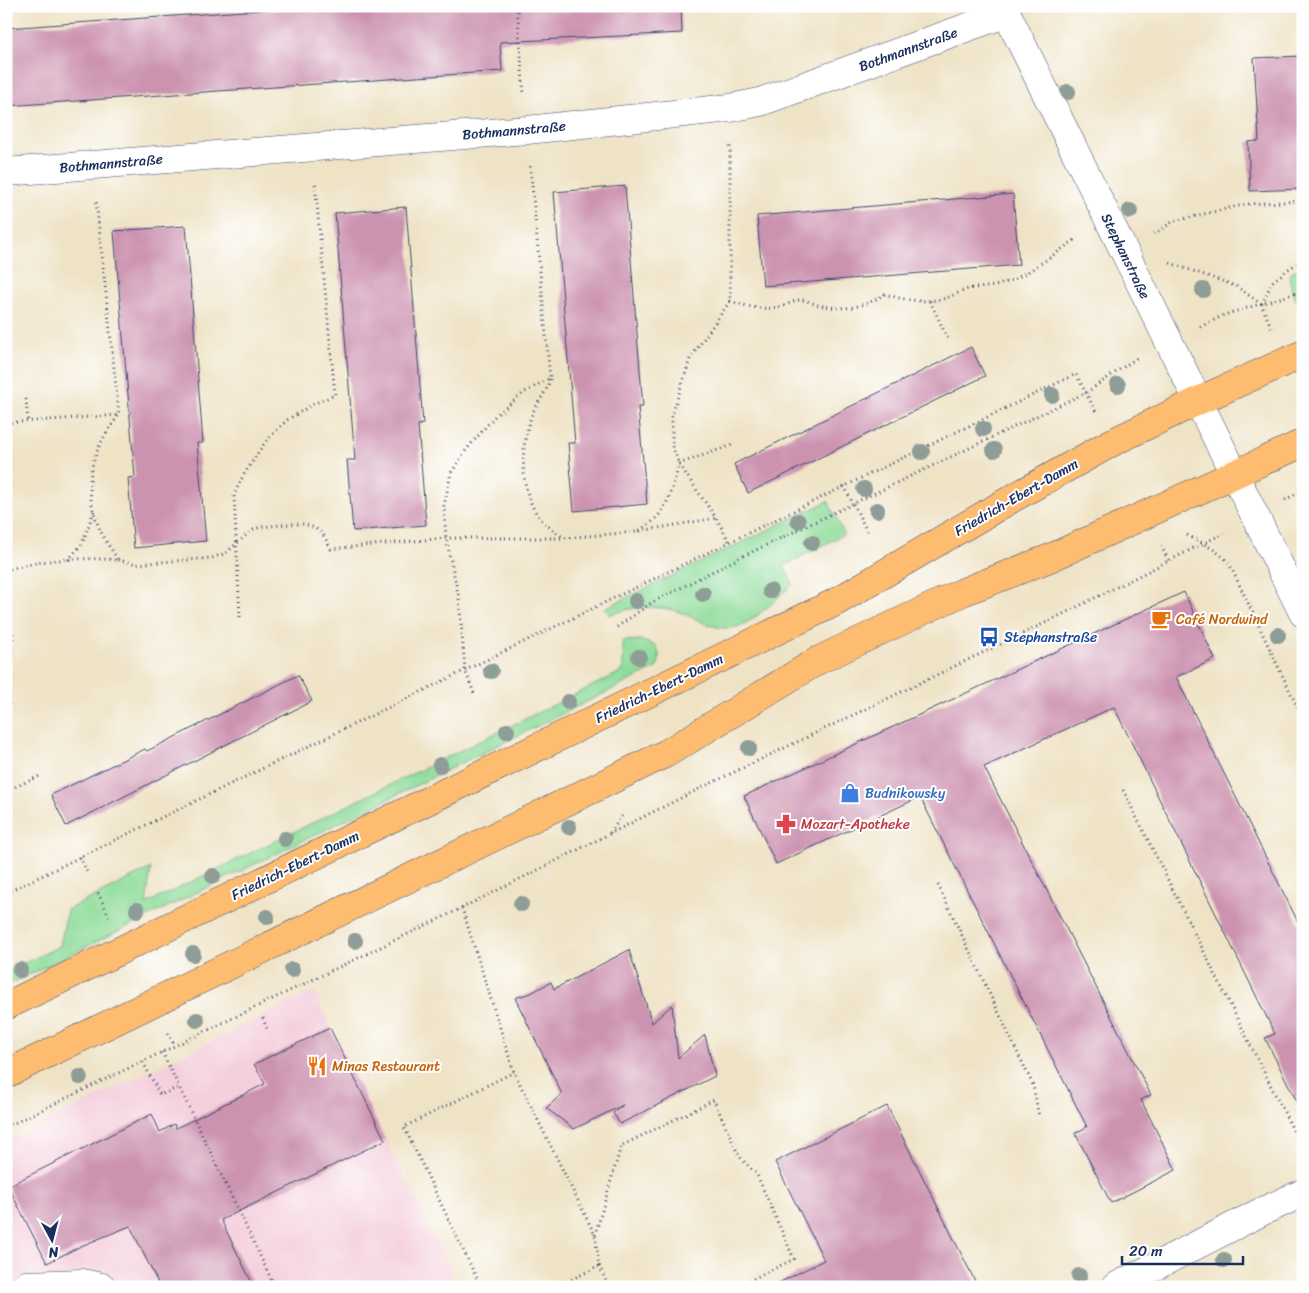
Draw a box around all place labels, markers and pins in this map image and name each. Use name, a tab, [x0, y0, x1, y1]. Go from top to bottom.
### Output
place label: Café Nordwind	[1176, 607, 1269, 632]
cafe icon: Café Nordwind	[1150, 608, 1172, 630]
place label: Stephanstraße	[1004, 625, 1097, 650]
bus stop icon: Stephanstraße	[978, 626, 1000, 648]
place label: Budnikowsky	[865, 781, 946, 806]
shop icon: Budnikowsky	[839, 782, 861, 804]
place label: Mozart-Apotheke	[801, 812, 910, 837]
pharmacy icon: Mozart-Apotheke	[775, 813, 797, 835]
place label: Minas Restaurant	[332, 1054, 440, 1079]
restaurant icon: Minas Restaurant	[306, 1055, 328, 1077]

